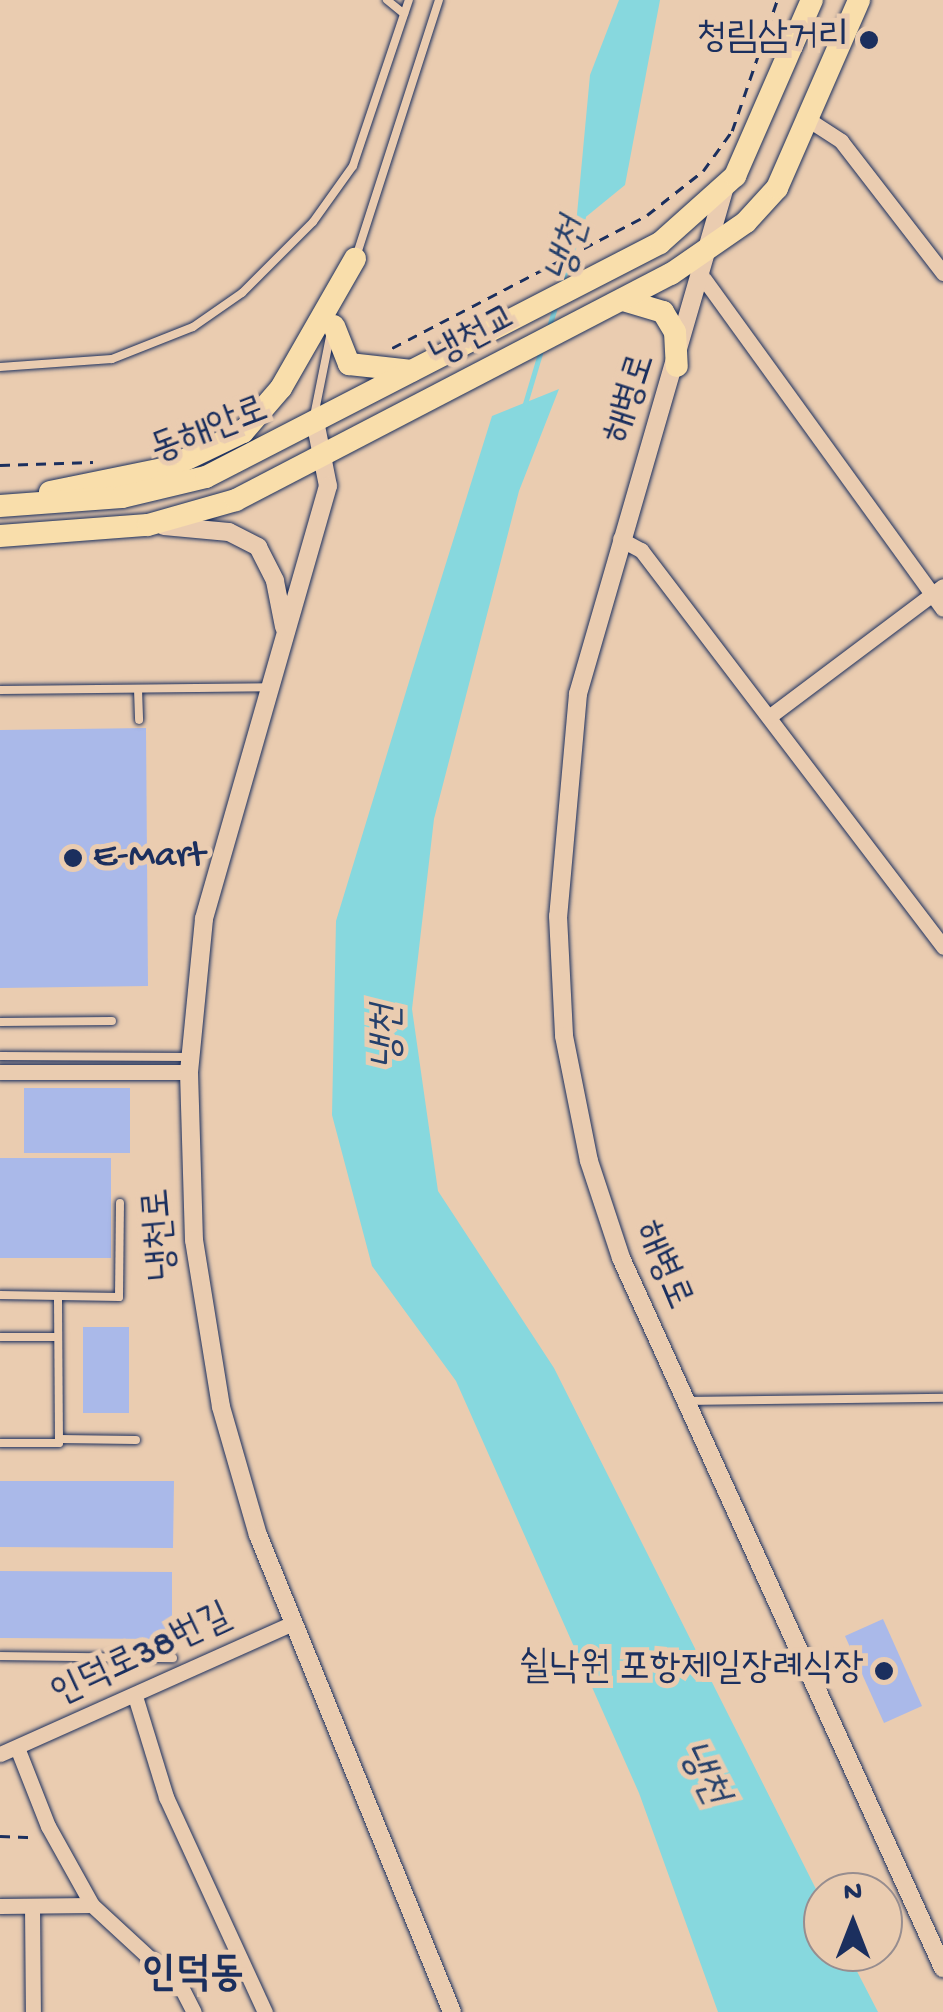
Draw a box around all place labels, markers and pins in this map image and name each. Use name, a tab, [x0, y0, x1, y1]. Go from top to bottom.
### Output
place label: 청림삼거리	[696, 17, 849, 63]
marker: 청림삼거리	[858, 29, 880, 51]
place label: E-Mart	[93, 835, 205, 881]
marker: E-Mart	[62, 847, 84, 869]
place label: 쉴낙원 포항제일장례식장	[519, 1648, 864, 1694]
marker: 쉴낙원 포항제일장례식장	[873, 1660, 895, 1682]

